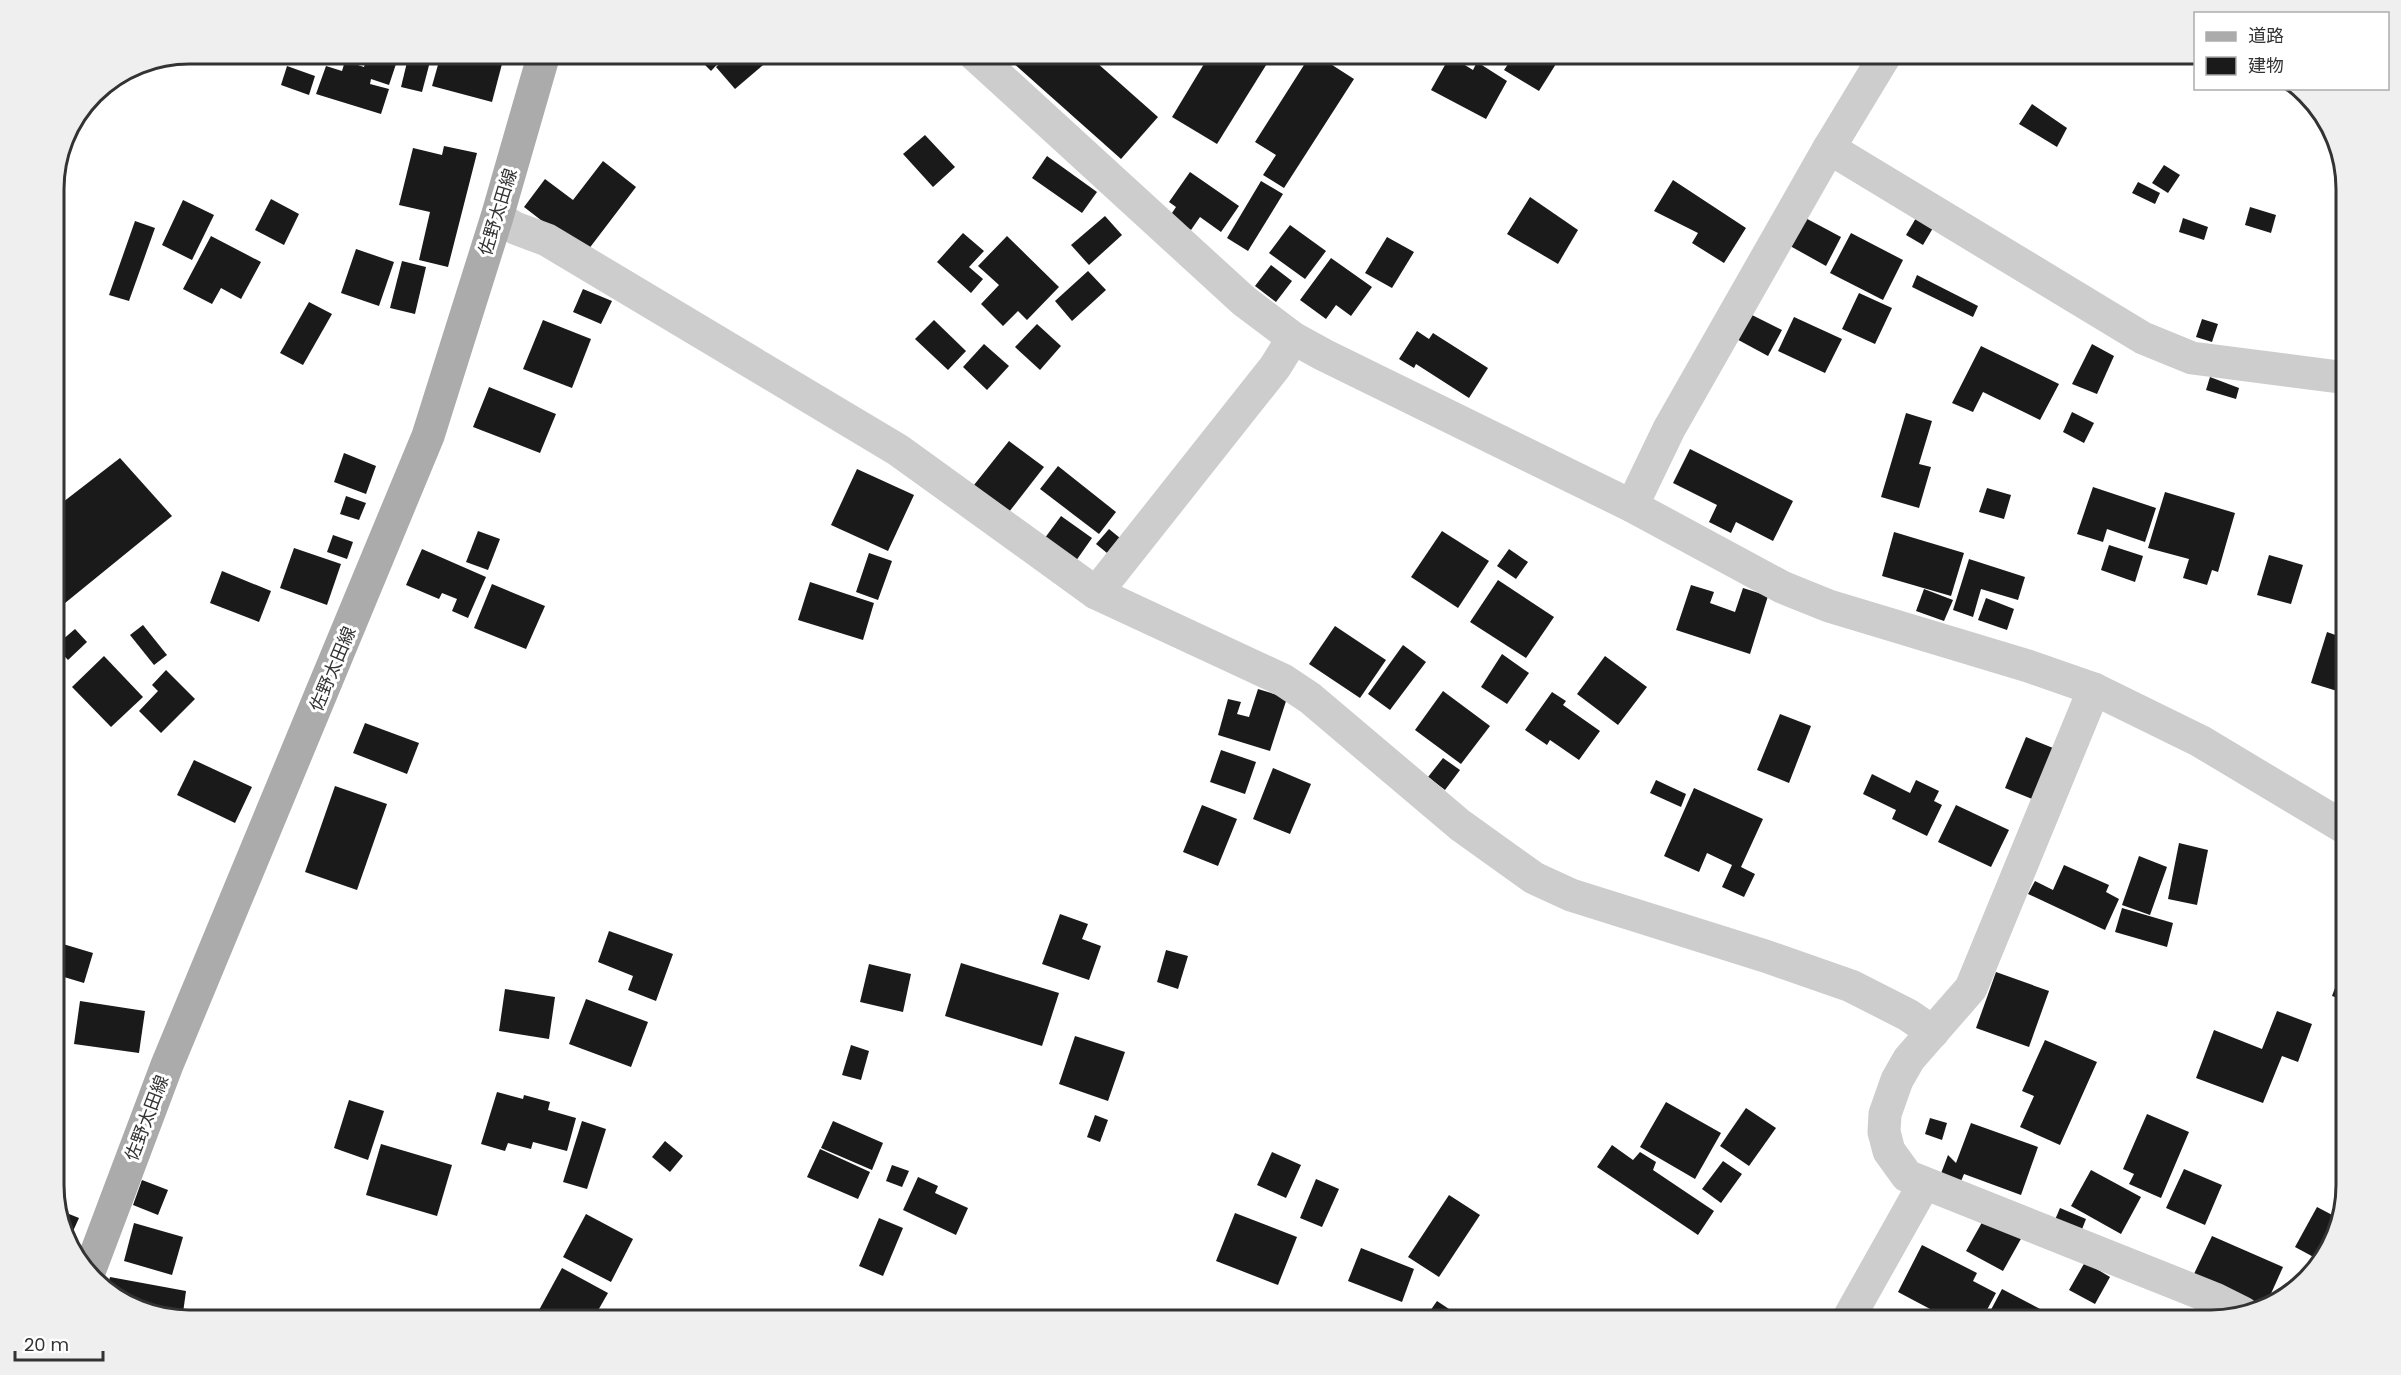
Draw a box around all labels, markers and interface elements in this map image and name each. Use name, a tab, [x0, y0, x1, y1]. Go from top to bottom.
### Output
legend	[2194, 12, 2389, 90]
text: 道路	[2248, 23, 2284, 48]
text: 建物	[2248, 53, 2284, 78]
street label: 佐野太田線	[472, 165, 523, 259]
street label: 佐野太田線	[303, 622, 362, 715]
street label: 佐野太田線	[119, 1071, 174, 1164]
scale bar	[15, 1324, 104, 1362]
text: 20 m	[24, 1332, 69, 1357]

